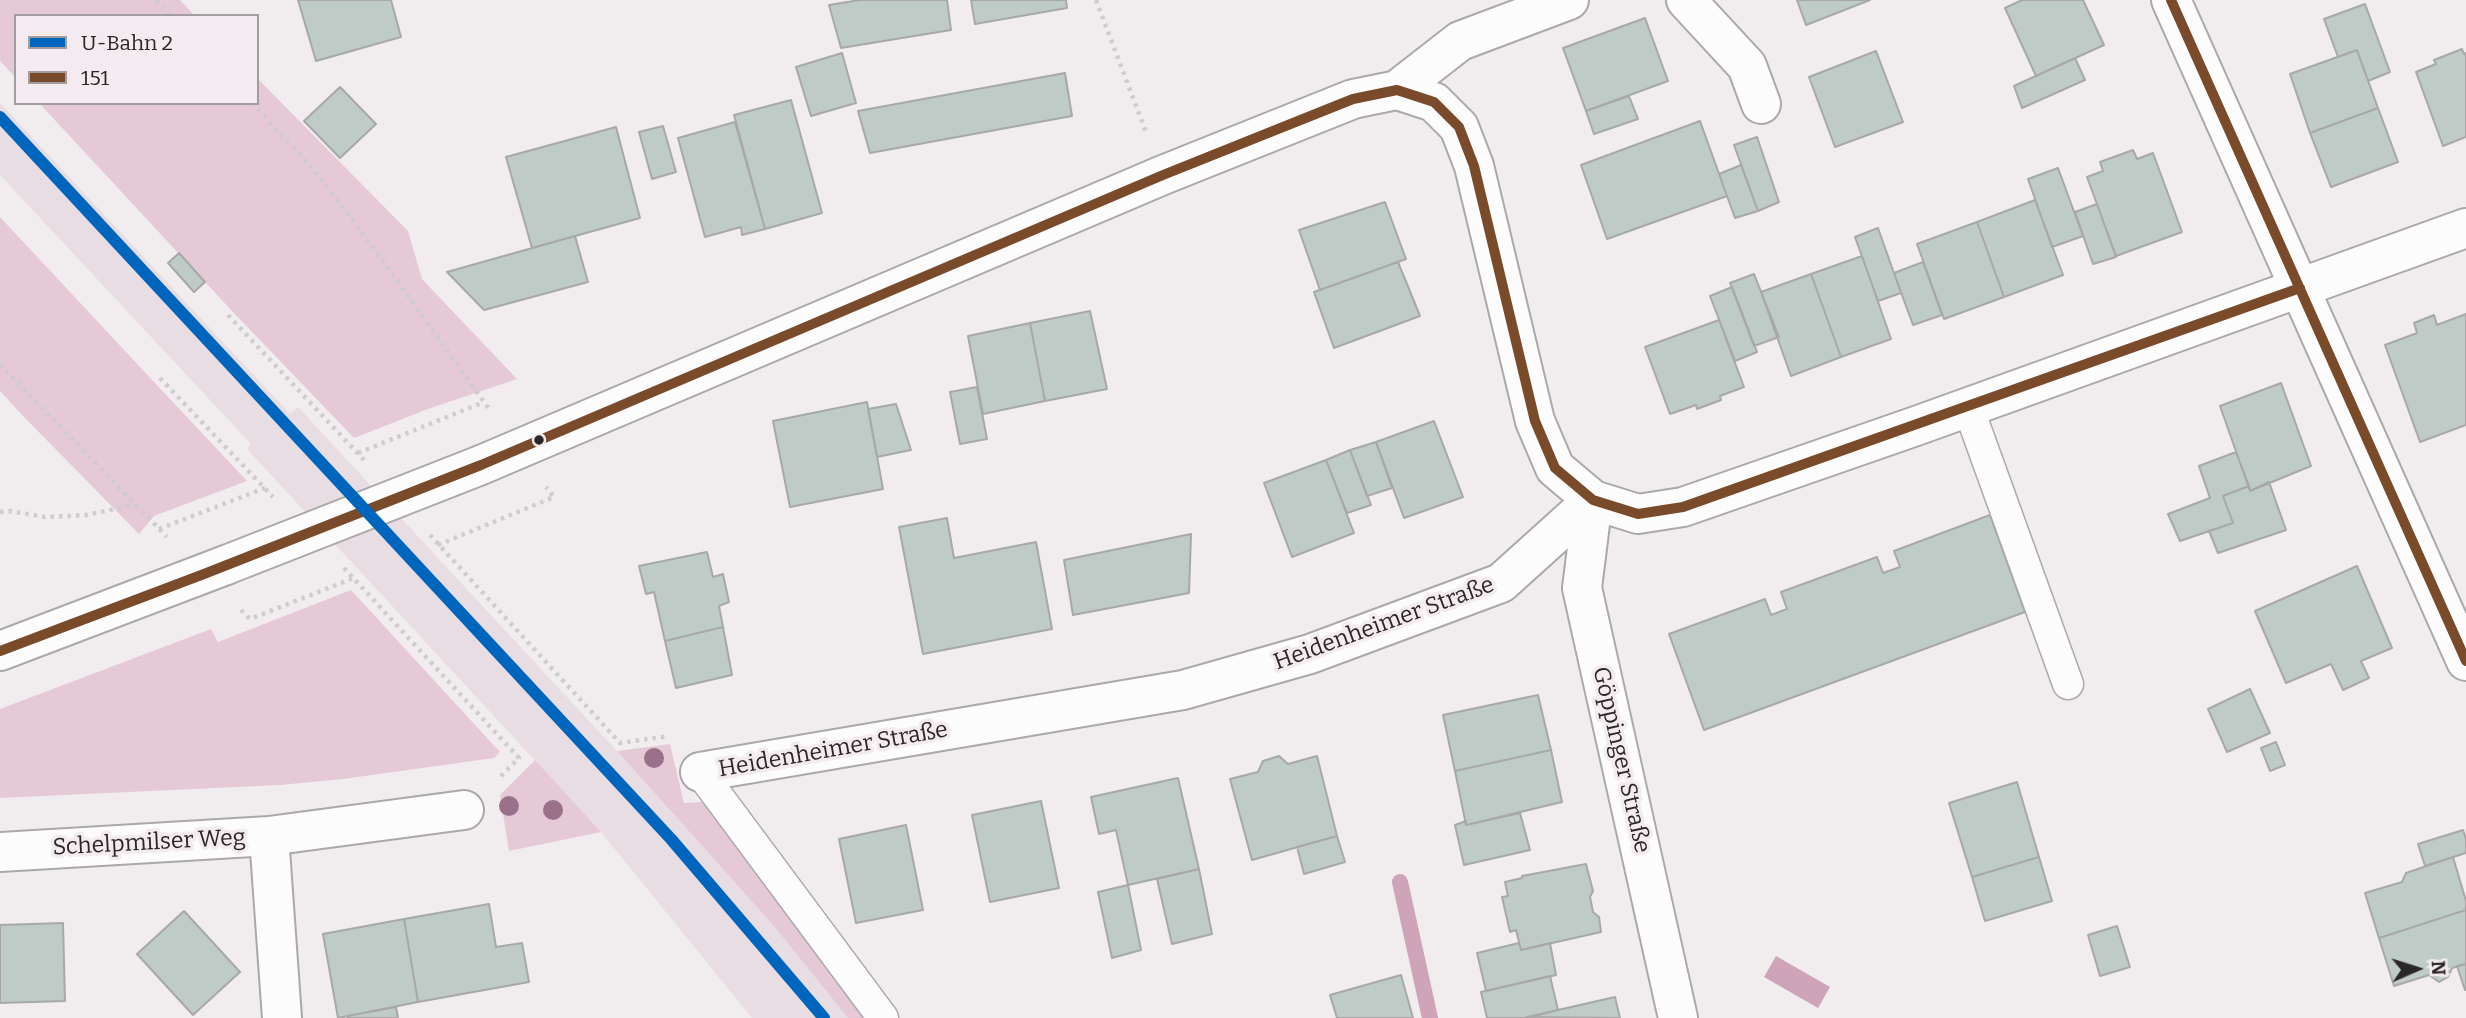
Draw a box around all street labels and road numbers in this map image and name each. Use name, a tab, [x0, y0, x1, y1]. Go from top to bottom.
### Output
street label: Heidenheimer Straße	[1270, 571, 1498, 677]
street label: Göppinger Straße	[1586, 664, 1656, 856]
street label: Heidenheimer Straße	[716, 716, 950, 784]
street label: Schelpmilser Weg	[52, 824, 246, 862]

